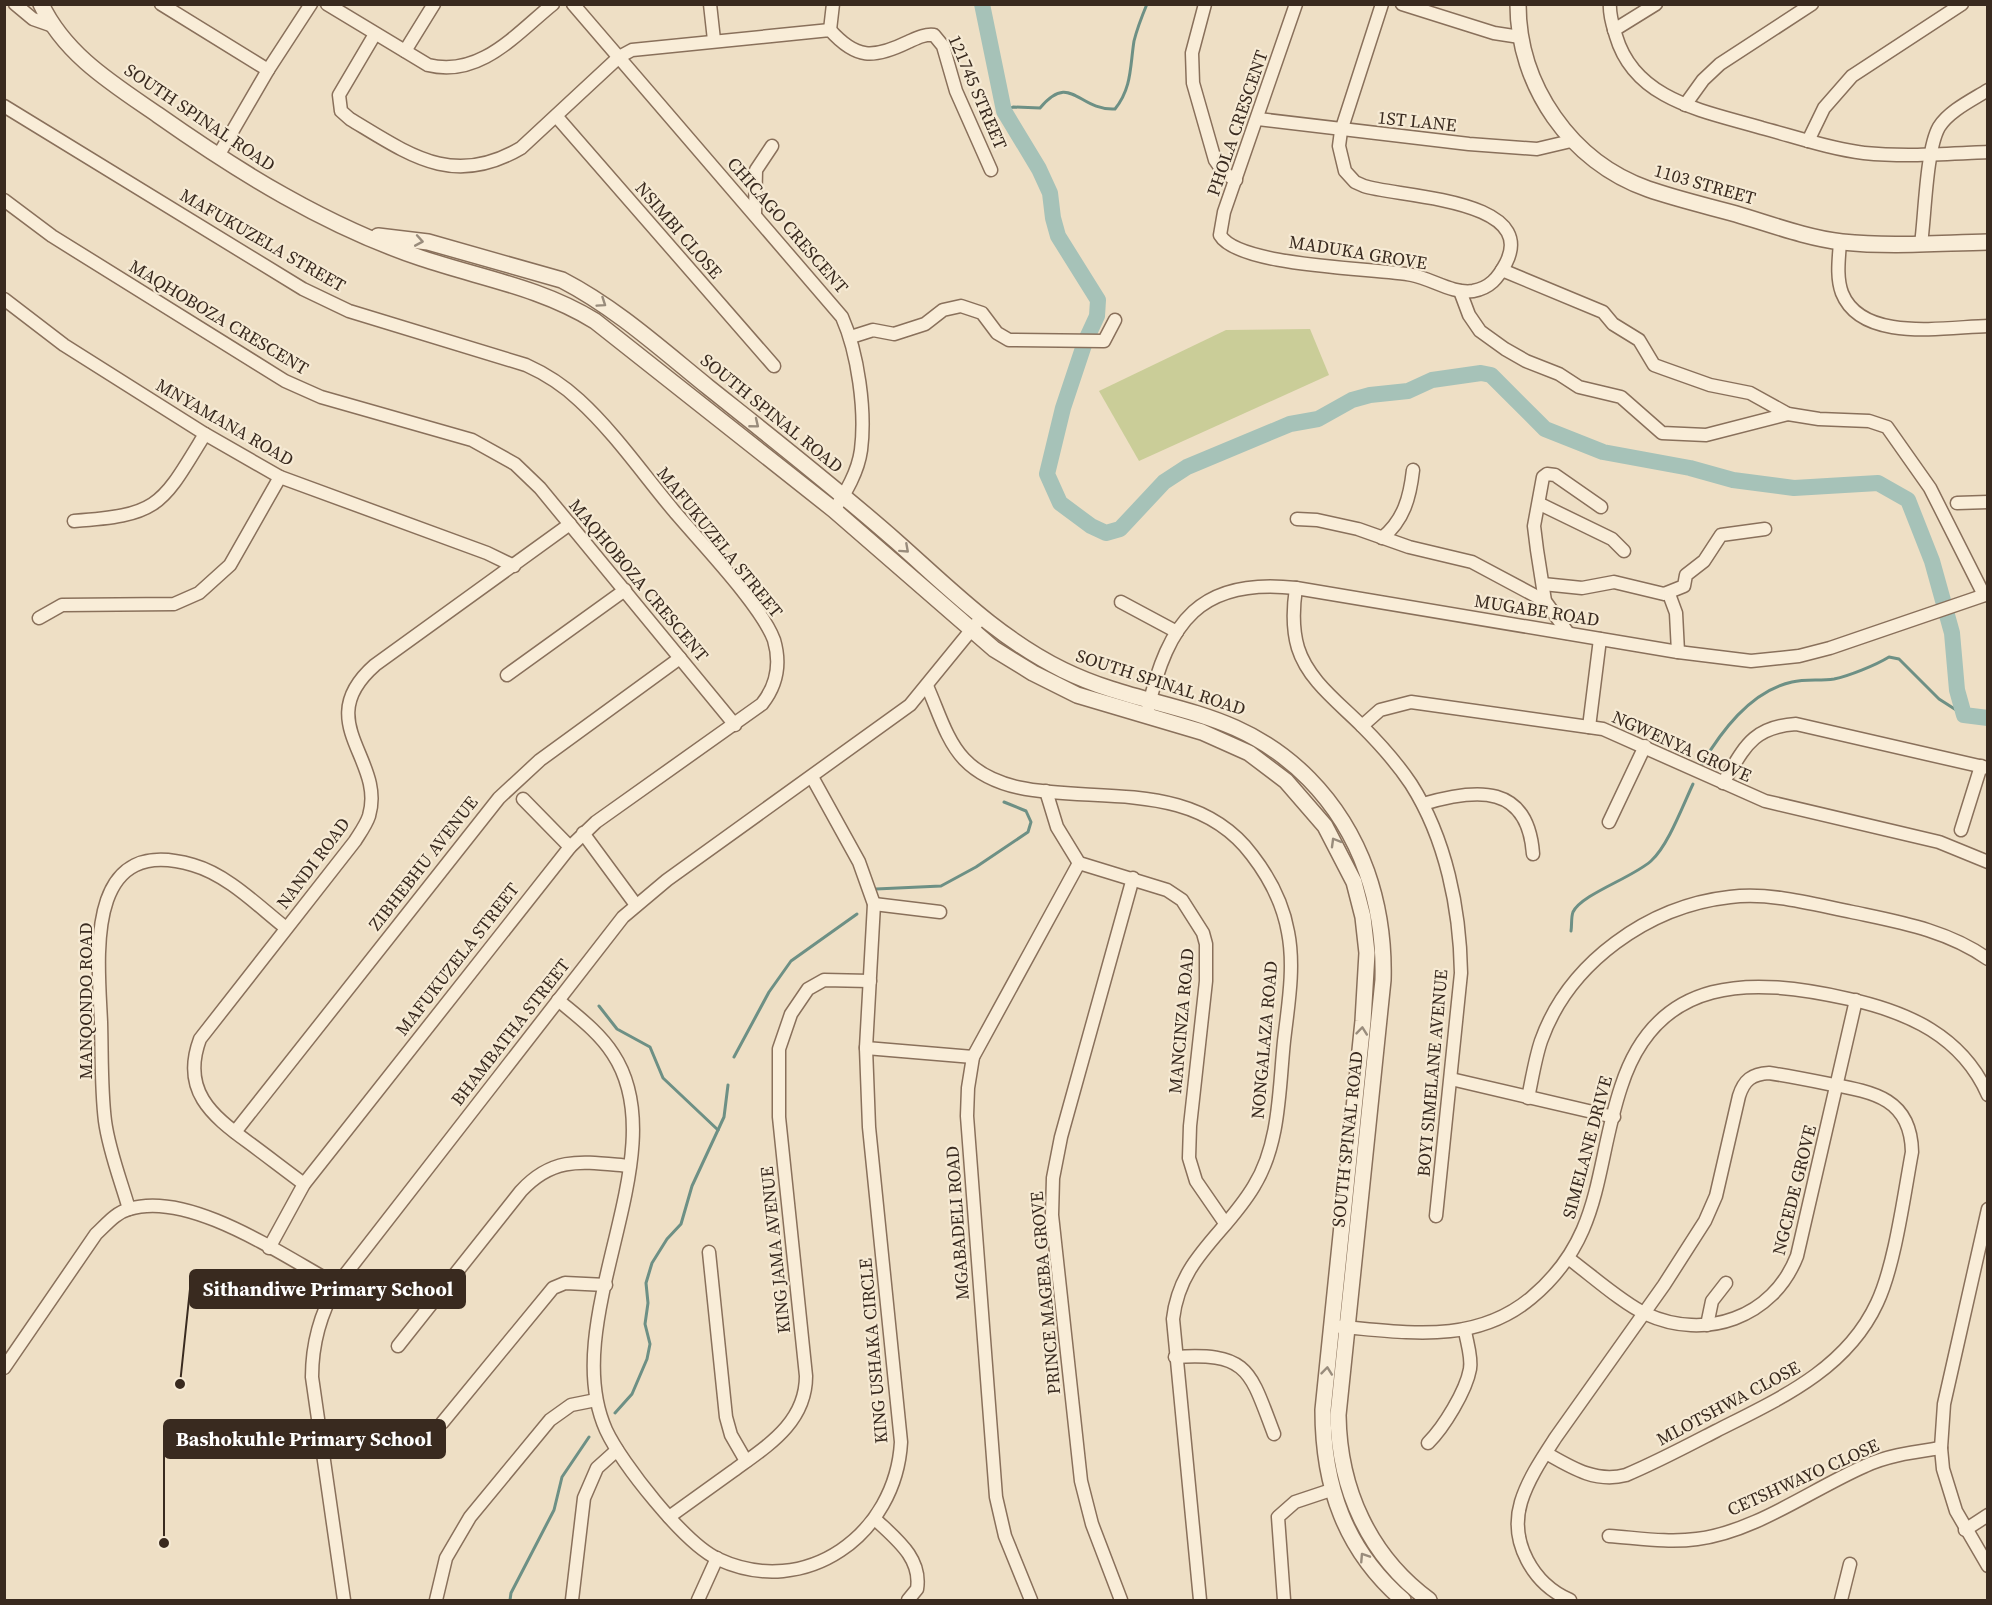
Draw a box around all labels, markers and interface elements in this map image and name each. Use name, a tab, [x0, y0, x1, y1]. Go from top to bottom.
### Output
street label: 121745 STREET	[943, 31, 1013, 153]
street label: PHOLA CRESCENT	[1200, 47, 1274, 199]
street label: SOUTH SPINAL ROAD	[120, 57, 280, 177]
street label: 1ST LANE	[1376, 104, 1458, 138]
street label: CHICAGO CRESCENT	[722, 151, 854, 299]
street label: 1103 STREET	[1651, 158, 1759, 210]
street label: NSIMBI CLOSE	[630, 176, 728, 284]
street label: MAFUKUZELA STREET	[175, 182, 351, 298]
street label: MADUKA GROVE	[1287, 229, 1429, 275]
one-way arrow	[414, 234, 423, 246]
street label: MAQHOBOZA CRESCENT	[125, 253, 313, 381]
one-way arrow	[596, 296, 606, 308]
street label: SOUTH SPINAL ROAD	[695, 348, 849, 478]
street label: MNYAMANA ROAD	[151, 372, 299, 472]
one-way arrow	[748, 417, 759, 428]
street label: MAFUKUZELA STREET	[651, 461, 789, 623]
street label: MAQHOBOZA CRESCENT	[563, 493, 715, 667]
one-way arrow	[898, 542, 909, 553]
street label: MUGABE ROAD	[1473, 588, 1601, 632]
street label: SOUTH SPINAL ROAD	[1073, 643, 1249, 721]
street label: NGWENYA GROVE	[1608, 704, 1756, 788]
street label: ZIBHEBHU AVENUE	[363, 790, 484, 935]
street label: NANDI ROAD	[270, 812, 356, 914]
one-way arrow	[1330, 838, 1342, 848]
street label: MAFUKUZELA STREET	[389, 877, 525, 1041]
street label: MANQONDO ROAD	[73, 923, 98, 1080]
street label: MANCINZA ROAD	[1162, 947, 1200, 1095]
street label: BHAMBATHA STREET	[445, 953, 575, 1111]
street label: NONGALAZA ROAD	[1245, 960, 1283, 1120]
street label: BOYI SIMELANE AVENUE	[1410, 968, 1454, 1178]
one-way arrow	[1355, 1026, 1367, 1035]
street label: SOUTH SPINAL ROAD	[1325, 1050, 1369, 1228]
street label: SIMELANE DRIVE	[1556, 1073, 1618, 1221]
street label: NGCEDE GROVE	[1766, 1122, 1822, 1258]
street label: MGABADELI ROAD	[939, 1145, 975, 1301]
street label: KING JAMA AVENUE	[754, 1165, 796, 1335]
street label: PRINCE MAGEBA GROVE	[1024, 1190, 1066, 1396]
street label: KING USHAKA CIRCLE	[852, 1257, 894, 1445]
callout: Sithandiwe Primary School	[190, 1270, 465, 1308]
text: Sithandiwe Primary School	[203, 1275, 453, 1303]
street label: MLOTSHWA CLOSE	[1652, 1355, 1804, 1451]
one-way arrow	[1320, 1366, 1333, 1376]
callout: Bashokuhle Primary School	[164, 1420, 445, 1458]
text: Bashokuhle Primary School	[176, 1425, 432, 1453]
street label: CETSHWAYO CLOSE	[1723, 1432, 1883, 1522]
one-way arrow	[1360, 1553, 1371, 1564]

